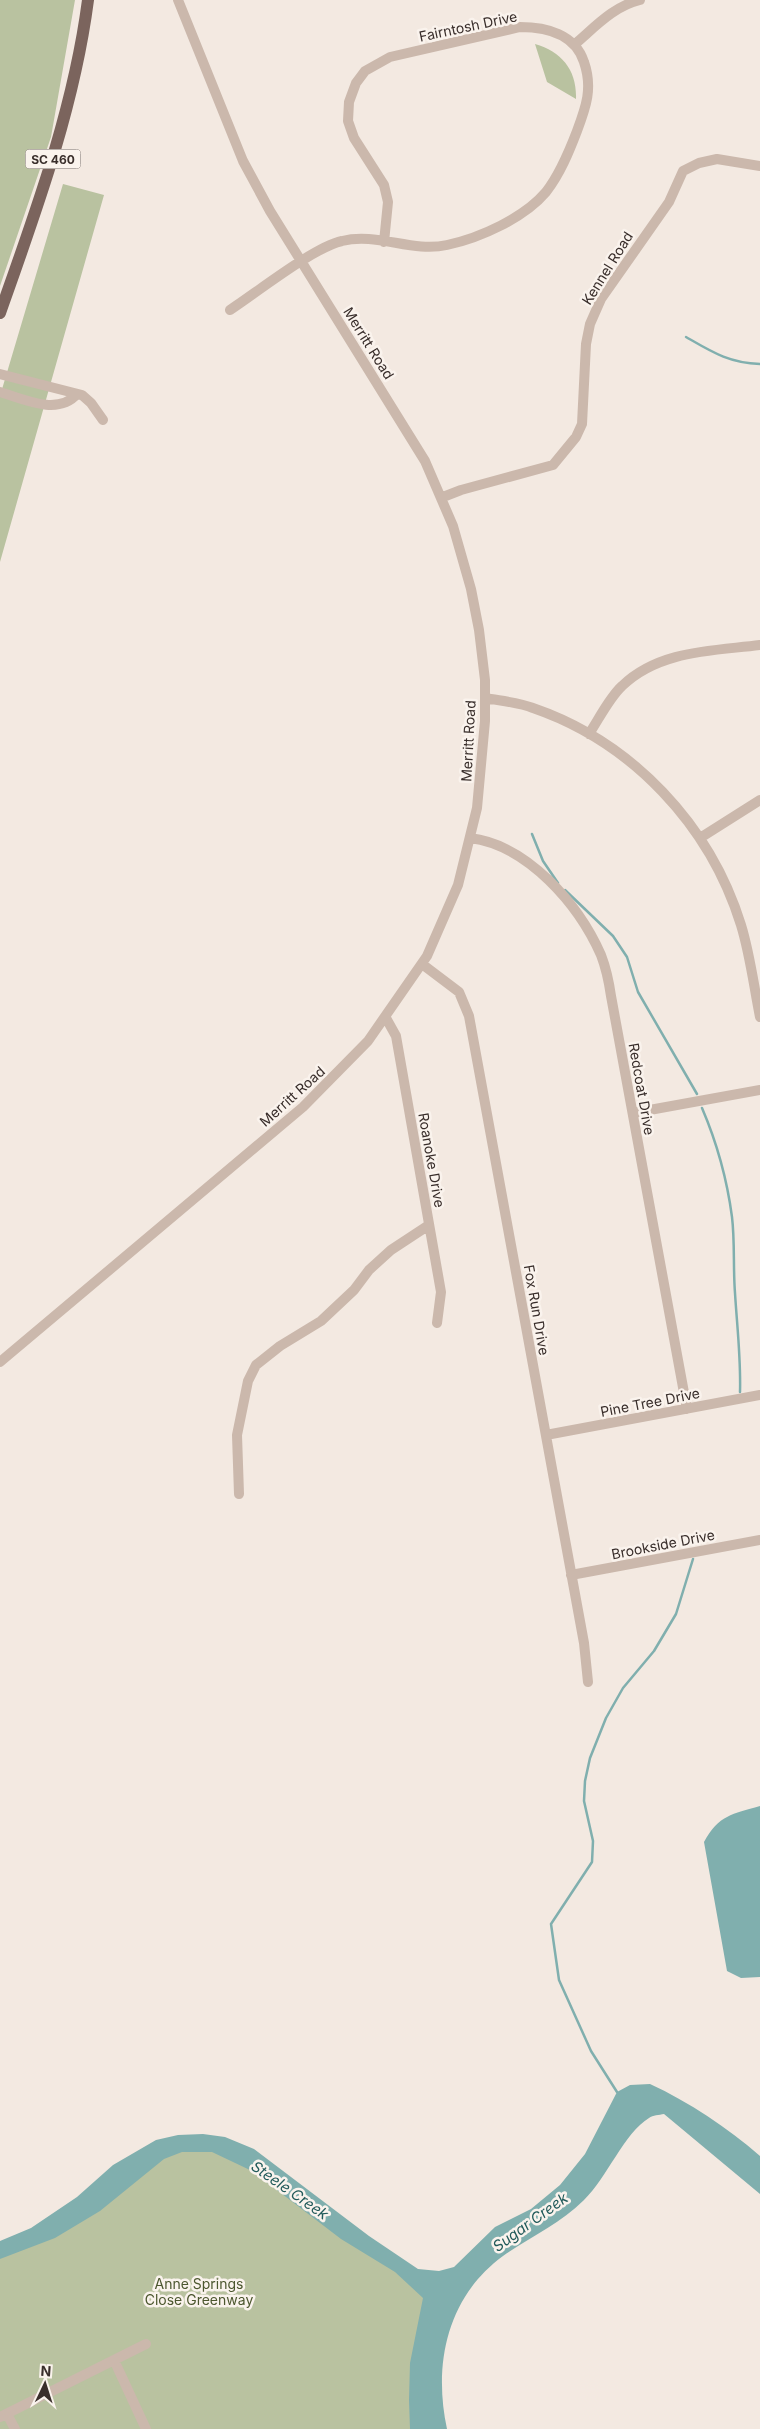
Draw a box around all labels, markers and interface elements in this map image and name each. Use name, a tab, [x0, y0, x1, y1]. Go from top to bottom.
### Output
street label: Fairntosh Drive	[417, 7, 519, 45]
road number: SC 460	[26, 150, 80, 168]
street label: Kennel Road	[578, 228, 636, 308]
street label: Merritt Road	[340, 304, 398, 382]
street label: Merritt Road	[457, 700, 479, 782]
street label: Redcoat Drive	[626, 1042, 658, 1136]
street label: Merritt Road	[256, 1062, 328, 1130]
street label: Roanoke Drive	[415, 1111, 449, 1209]
street label: Fox Run Drive	[521, 1263, 553, 1357]
street label: Pine Tree Drive	[599, 1384, 701, 1420]
street label: Brookside Drive	[610, 1526, 716, 1562]
water label: Steele Creek	[248, 2156, 333, 2224]
water label: Sugar Creek	[489, 2188, 572, 2256]
park label: Anne Springs Close Greenway	[145, 2275, 253, 2308]
north arrow	[20, 2359, 70, 2409]
text: N	[40, 2362, 52, 2379]

